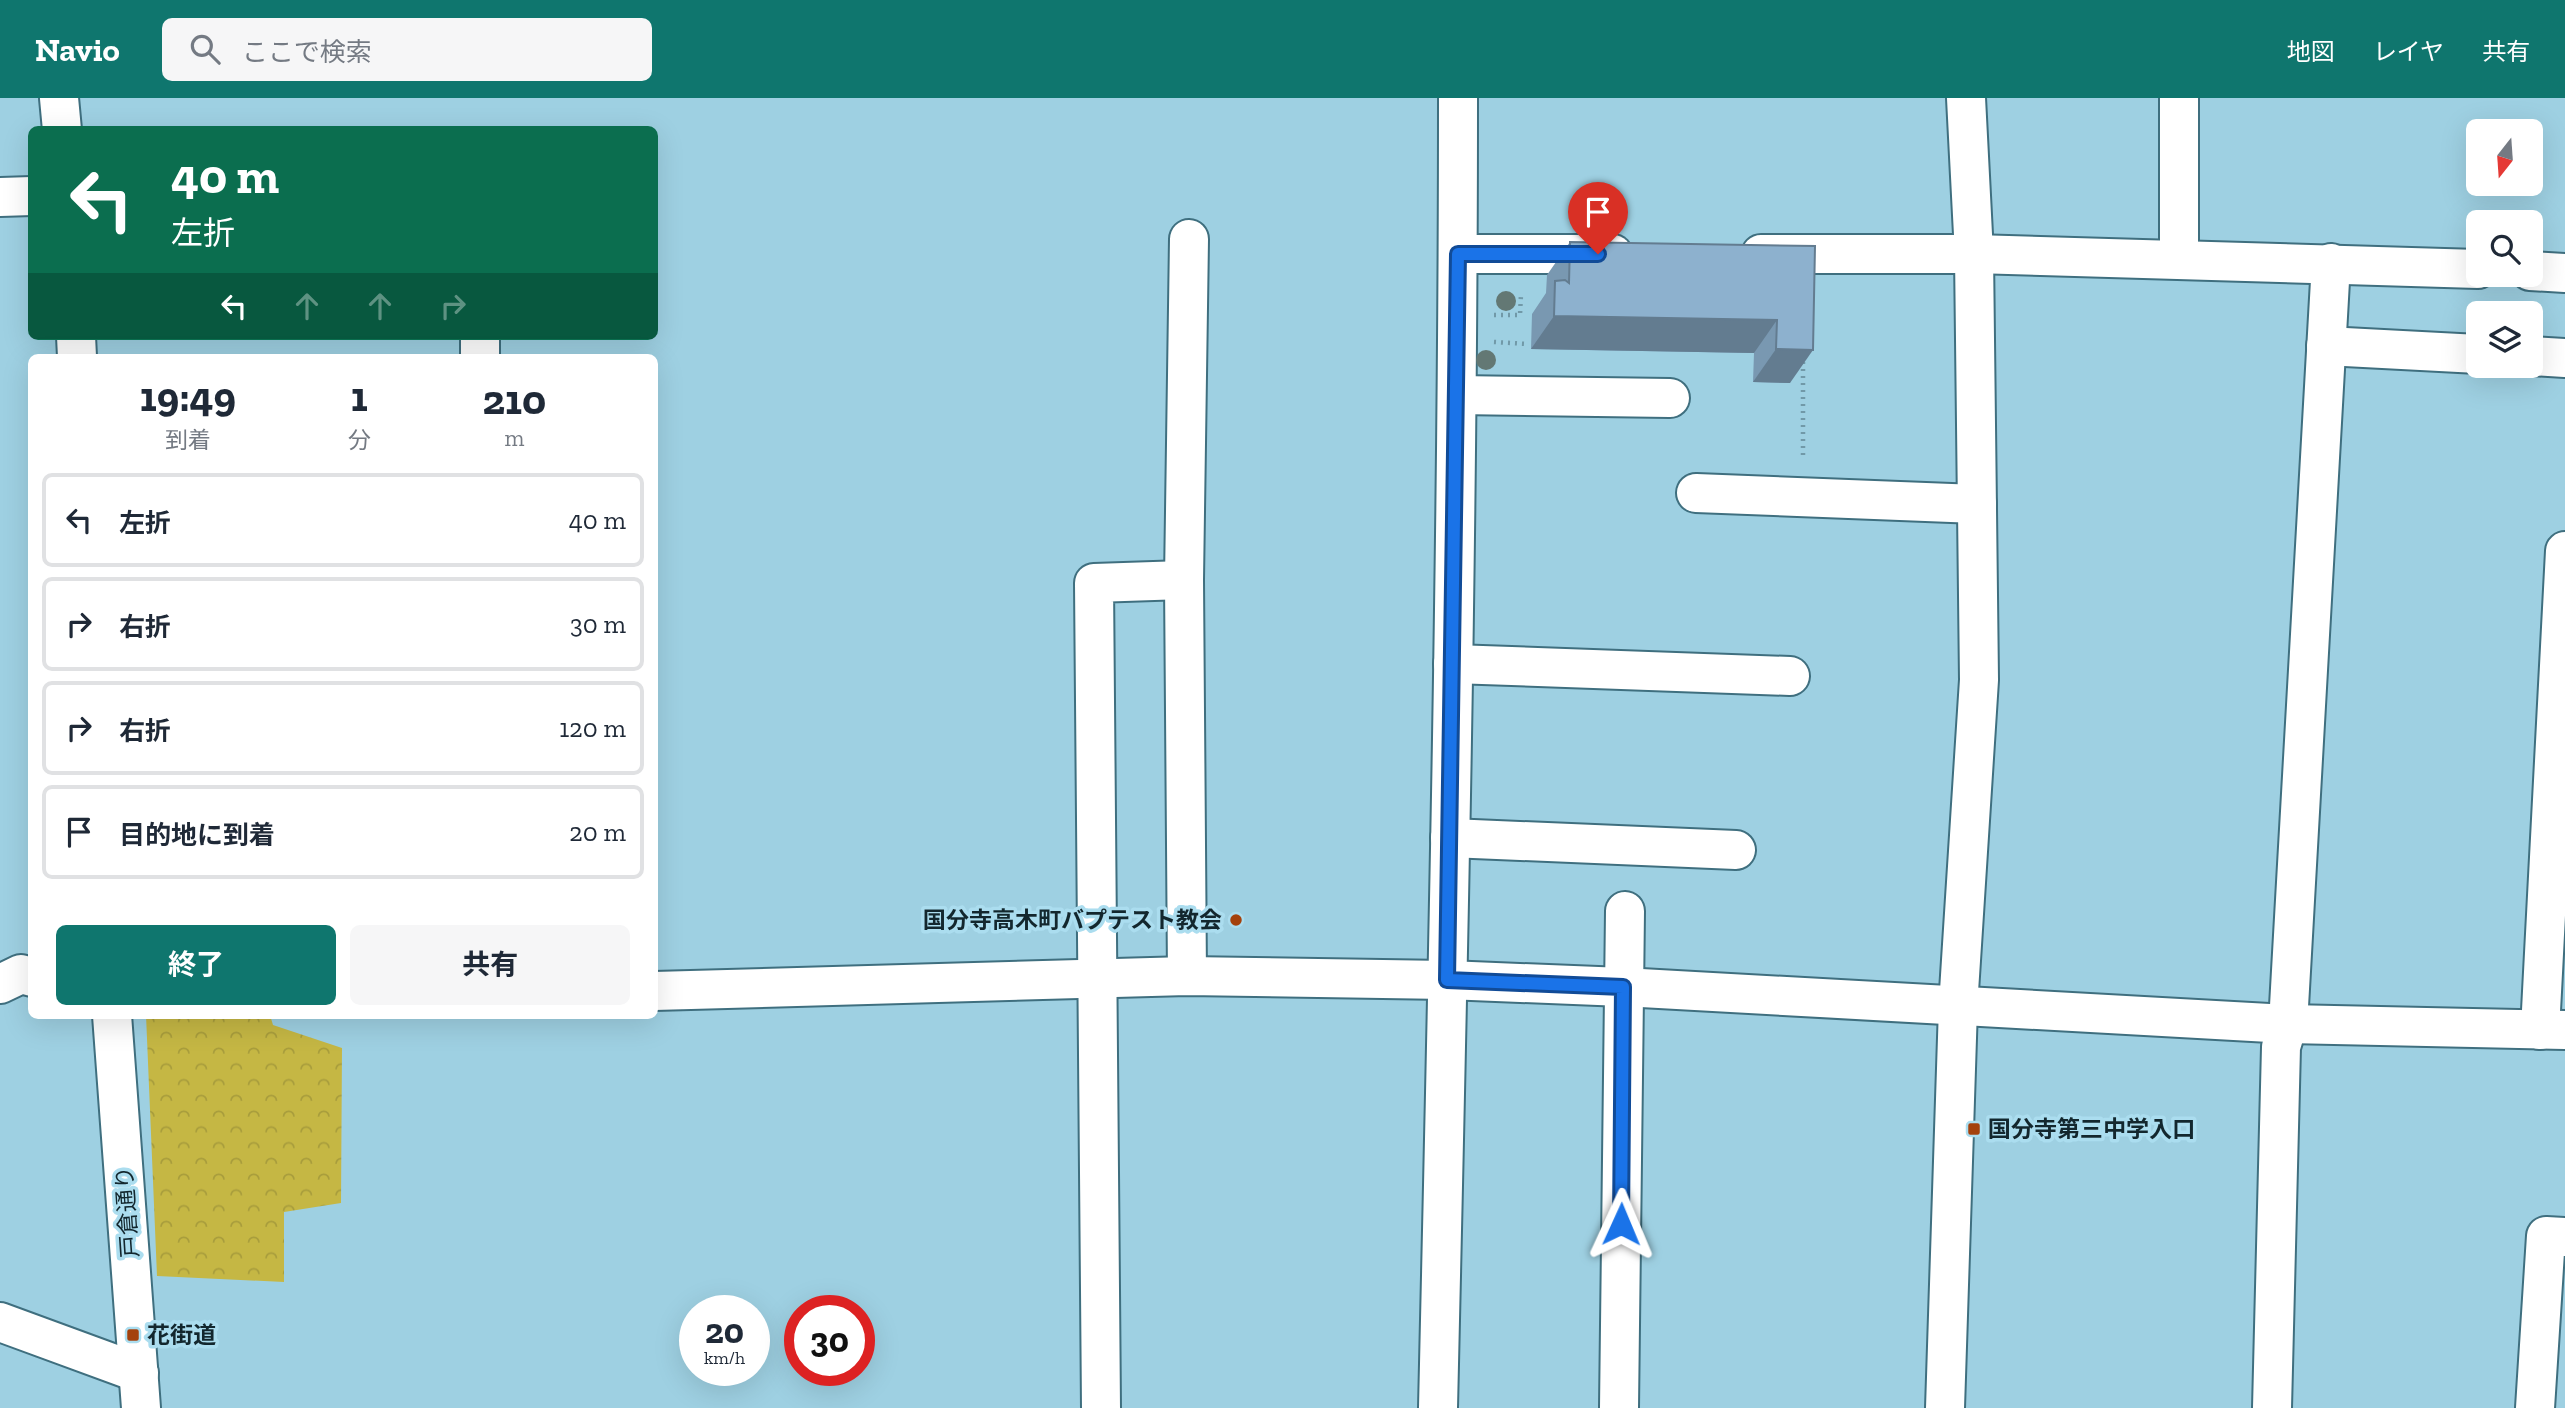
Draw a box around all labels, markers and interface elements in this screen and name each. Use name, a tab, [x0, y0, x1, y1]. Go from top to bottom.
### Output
search box	[162, 18, 652, 81]
text: Navio	[35, 30, 120, 69]
icon: search	[186, 30, 224, 68]
text: ここで検索	[242, 36, 372, 68]
text: 地図	[2287, 37, 2335, 66]
text: レイヤ	[2373, 37, 2444, 66]
text: 共有	[2482, 37, 2530, 66]
north arrow	[2466, 119, 2543, 196]
map controls	[2466, 119, 2543, 378]
text: 40 m	[171, 147, 279, 206]
icon: left	[56, 154, 147, 245]
pin	[1568, 182, 1628, 254]
icon: arrive	[1579, 193, 1617, 231]
button: search	[2466, 210, 2543, 287]
text: 左折	[171, 214, 235, 252]
icon: left	[215, 287, 253, 325]
icon: ahead	[288, 287, 326, 325]
icon: ahead	[361, 287, 399, 325]
icon: right	[434, 287, 472, 325]
button: layers	[2466, 301, 2543, 378]
text: 19:49	[140, 371, 236, 422]
text: 1	[351, 371, 368, 422]
text: 210	[483, 374, 546, 425]
text: m	[504, 424, 524, 452]
text: 到着	[165, 426, 211, 454]
text: 分	[348, 426, 371, 454]
icon: left	[60, 501, 98, 539]
text: 40 m	[569, 504, 626, 536]
text: 左折	[119, 507, 171, 539]
icon: right	[60, 605, 98, 643]
text: 30 m	[570, 608, 626, 640]
text: 右折	[119, 611, 171, 643]
icon: right	[60, 709, 98, 747]
text: 120 m	[559, 712, 626, 744]
text: 右折	[119, 715, 171, 747]
icon: arrive	[60, 813, 98, 851]
text: 20 m	[569, 816, 626, 848]
text: 目的地に到着	[119, 819, 275, 851]
place label: 国分寺高木町バプテスト教会	[923, 906, 1222, 934]
marker: 国分寺高木町バプテスト教会	[1228, 912, 1244, 928]
button: 終了	[56, 925, 336, 1005]
button: 共有	[350, 925, 630, 1005]
place label: 国分寺第三中学入口	[1988, 1115, 2195, 1143]
marker: 国分寺第三中学入口	[1966, 1121, 1982, 1137]
street label: 戸倉通り	[110, 1165, 144, 1259]
position arrow	[1584, 1187, 1658, 1261]
speed limit sign: 30	[784, 1295, 875, 1386]
text: 20	[705, 1310, 744, 1352]
place label: 花街道	[147, 1321, 216, 1349]
marker: 花街道	[125, 1327, 141, 1343]
text: km/h	[704, 1347, 745, 1369]

